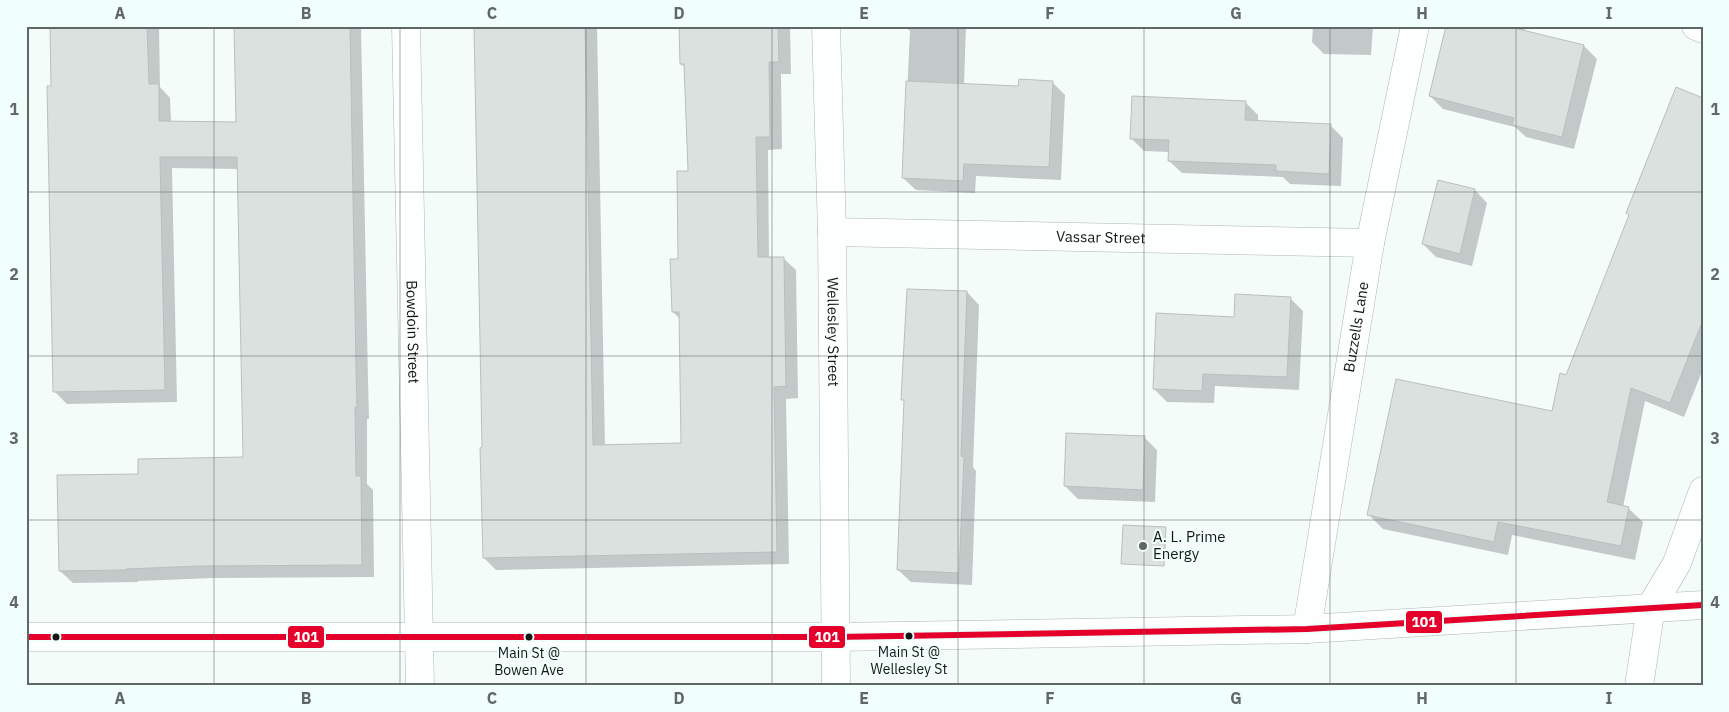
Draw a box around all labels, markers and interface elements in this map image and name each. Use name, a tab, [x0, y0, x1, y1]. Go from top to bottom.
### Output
text: A	[115, 3, 126, 23]
text: B	[301, 3, 312, 23]
text: C	[487, 3, 497, 23]
text: D	[673, 3, 685, 23]
text: E	[859, 3, 869, 23]
text: F	[1045, 3, 1055, 23]
text: G	[1230, 3, 1242, 23]
text: H	[1416, 3, 1428, 23]
text: I	[1606, 3, 1613, 23]
text: 1	[9, 99, 19, 119]
text: 1	[1710, 99, 1720, 119]
street label: Vassar Street	[1056, 227, 1146, 247]
text: 2	[9, 264, 19, 284]
text: 2	[1710, 264, 1720, 284]
street label: Wellesley Street	[823, 277, 843, 387]
street label: Bowdoin Street	[402, 280, 424, 384]
street label: Buzzells Lane	[1339, 280, 1373, 374]
text: 3	[9, 428, 19, 448]
text: 3	[1710, 428, 1720, 448]
place label: A. L. Prime Energy	[1153, 527, 1226, 563]
marker: A. L. Prime Energy	[1137, 540, 1149, 552]
text: 4	[9, 592, 19, 612]
text: 4	[1710, 592, 1720, 612]
line badge: 101	[1405, 610, 1443, 634]
text: 101	[1411, 613, 1437, 631]
line badge: 101	[287, 625, 325, 649]
line badge: 101	[808, 625, 846, 649]
text: 101	[293, 628, 319, 646]
text: 101	[814, 628, 840, 646]
marker: Main St @ Wellesley St	[904, 631, 914, 641]
unlabelled marker	[51, 632, 61, 642]
marker: Main St @ Bowen Ave	[524, 632, 534, 642]
place label: Main St @ Wellesley St	[871, 643, 947, 678]
place label: Main St @ Bowen Ave	[494, 644, 564, 679]
text: A	[115, 688, 126, 708]
text: B	[301, 688, 312, 708]
text: C	[487, 688, 497, 708]
text: D	[673, 688, 685, 708]
text: E	[859, 688, 869, 708]
text: F	[1045, 688, 1055, 708]
text: G	[1230, 688, 1242, 708]
text: H	[1416, 688, 1428, 708]
text: I	[1606, 688, 1613, 708]

